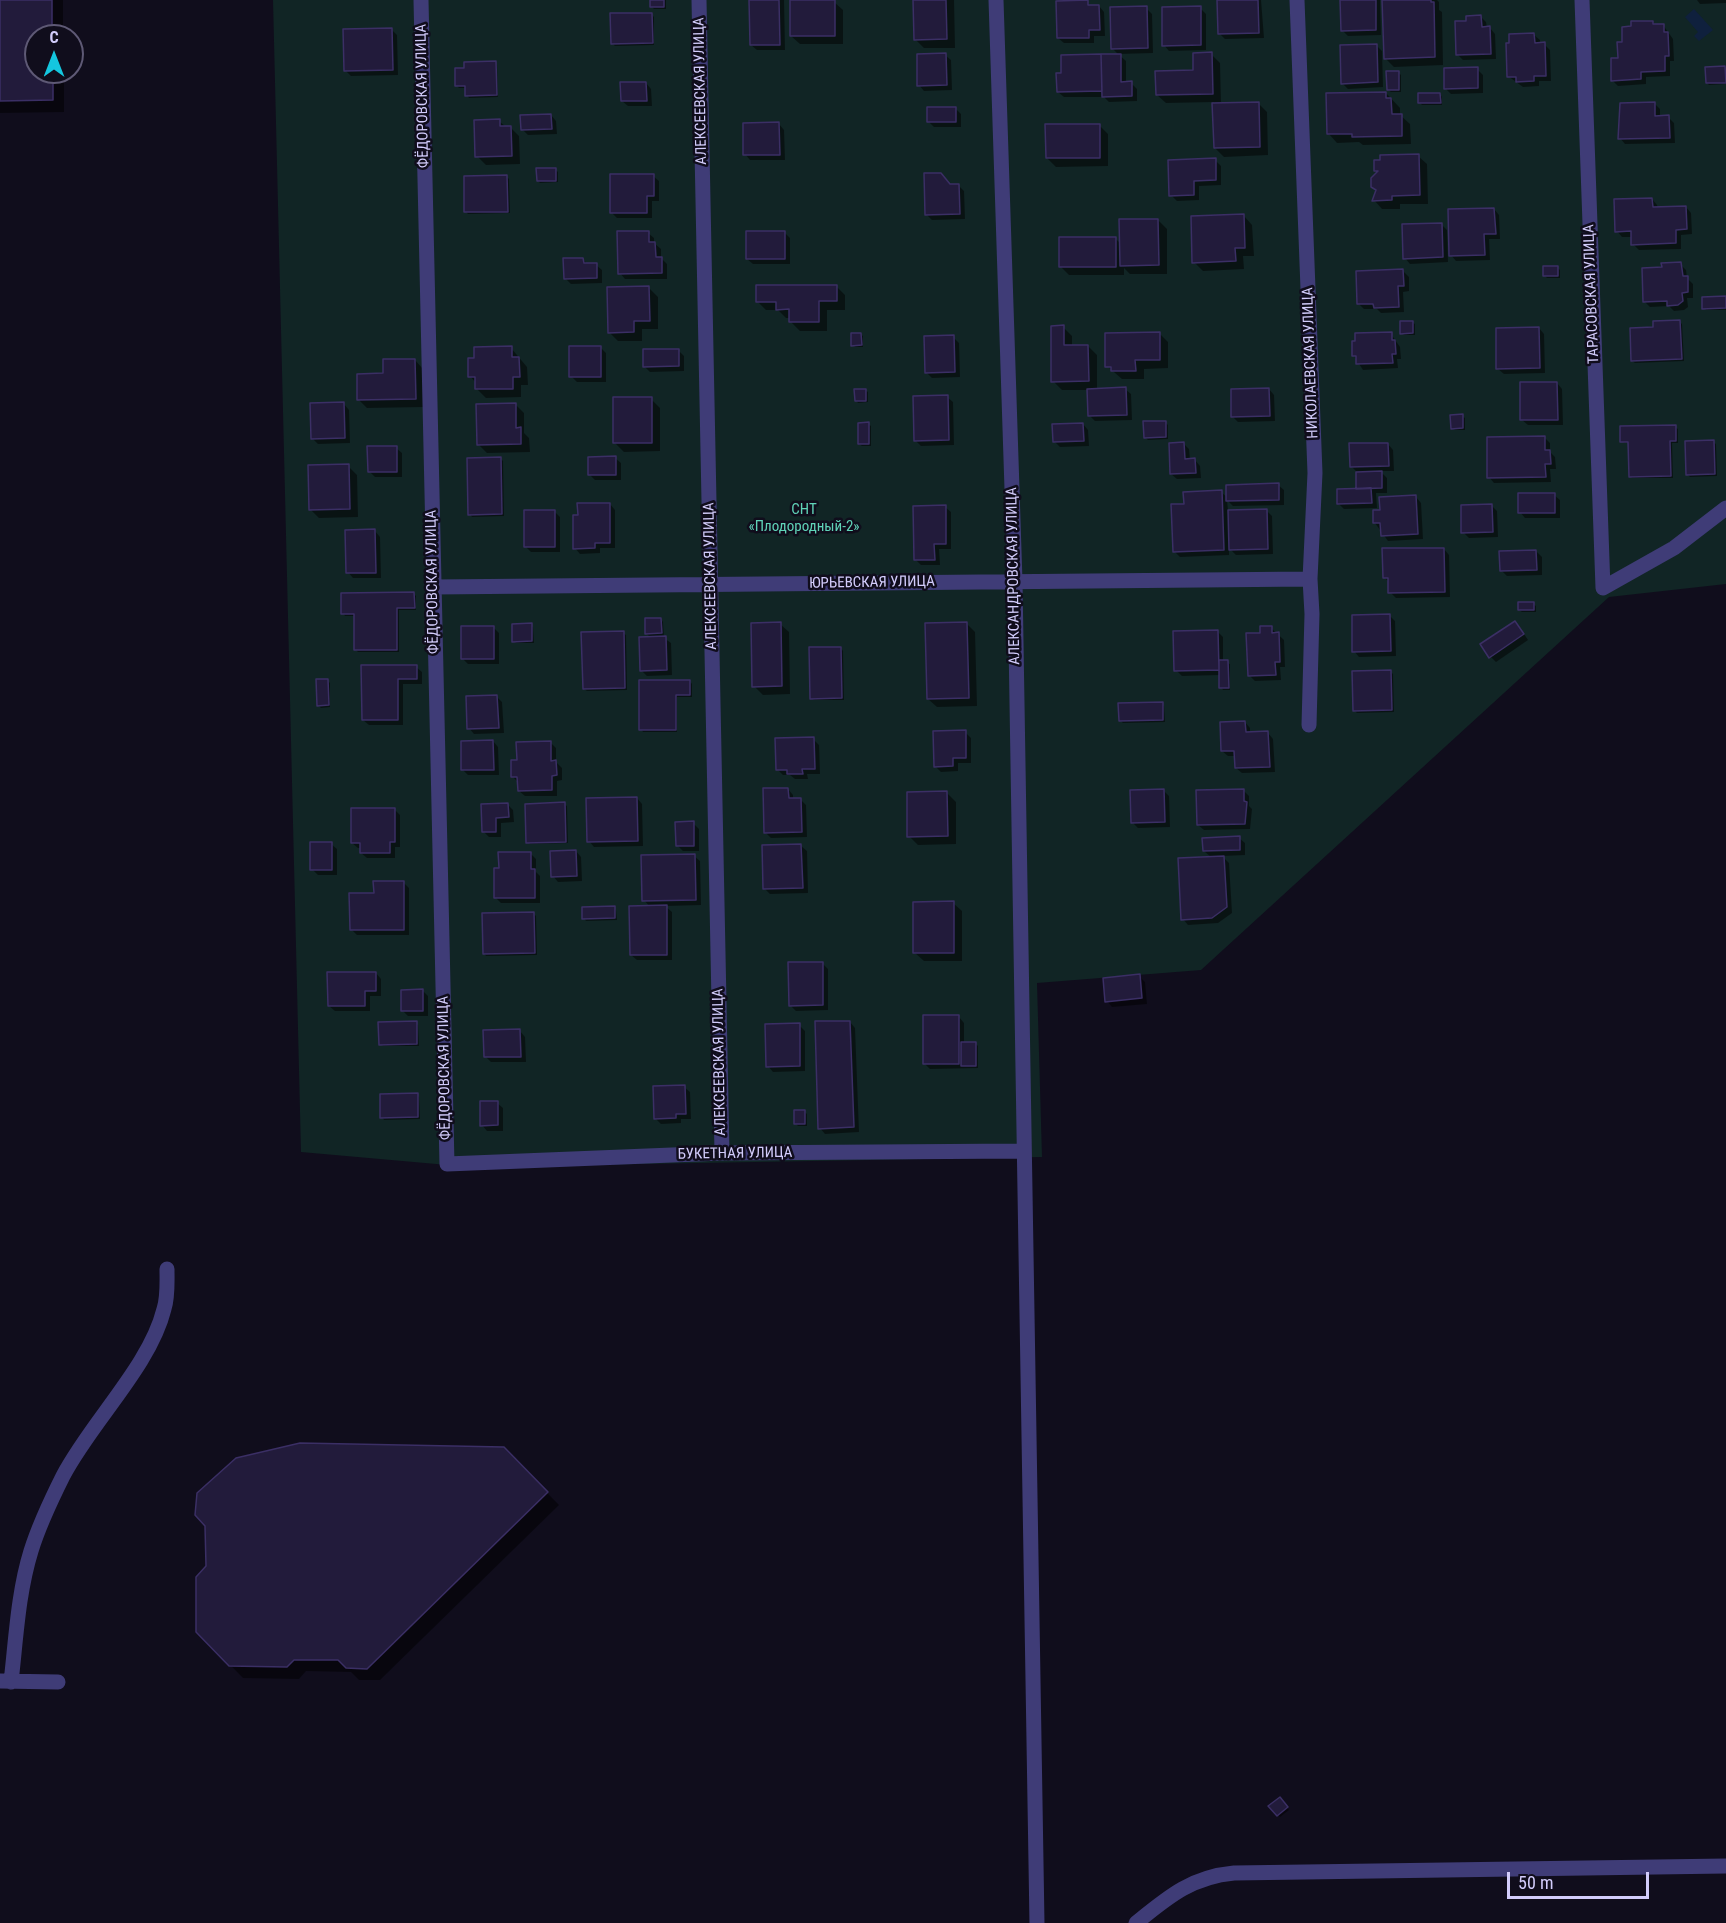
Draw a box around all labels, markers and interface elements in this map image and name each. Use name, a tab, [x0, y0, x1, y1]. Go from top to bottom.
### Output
street label: АЛЕКСЕЕВСКАЯ УЛИЦА	[691, 17, 711, 165]
north arrow	[24, 24, 84, 84]
street label: ФЁДОРОВСКАЯ УЛИЦА	[413, 24, 433, 168]
text: С	[49, 28, 59, 47]
street label: ТАРАСОВСКАЯ УЛИЦА	[1581, 224, 1603, 364]
street label: НИКОЛАЕВСКАЯ УЛИЦА	[1299, 287, 1323, 439]
street label: АЛЕКСАНДРОВСКАЯ УЛИЦА	[1003, 487, 1025, 665]
park label: СНТ «Плодородный-2»	[748, 501, 860, 536]
street label: АЛЕКСЕЕВСКАЯ УЛИЦА	[701, 502, 721, 650]
street label: ФЁДОРОВСКАЯ УЛИЦА	[423, 510, 443, 654]
street label: ЮРЬЕВСКАЯ УЛИЦА	[809, 573, 935, 593]
street label: АЛЕКСЕЕВСКАЯ УЛИЦА	[710, 988, 730, 1136]
street label: ФЁДОРОВСКАЯ УЛИЦА	[435, 996, 455, 1140]
street label: БУКЕТНАЯ УЛИЦА	[677, 1144, 793, 1164]
scale bar	[1510, 1860, 1652, 1898]
text: 50 m	[1518, 1872, 1553, 1893]

